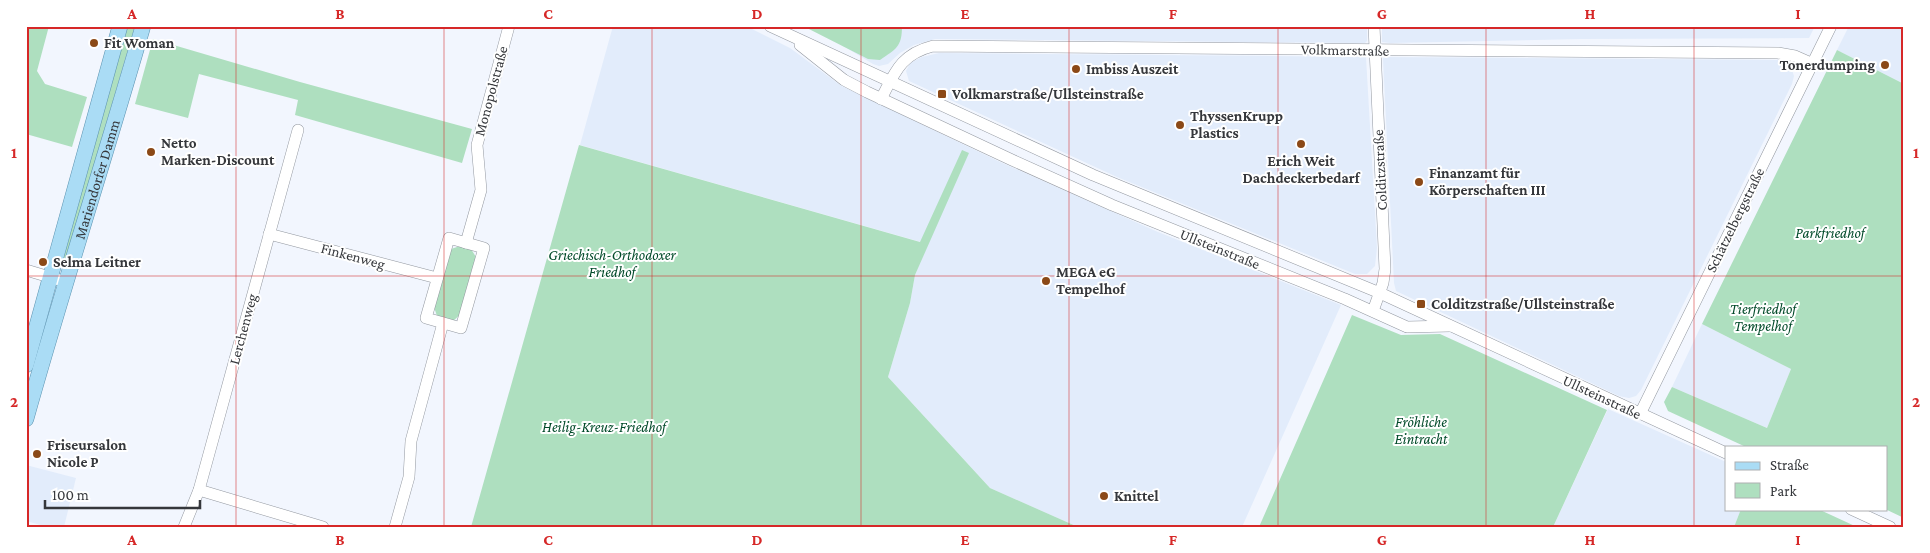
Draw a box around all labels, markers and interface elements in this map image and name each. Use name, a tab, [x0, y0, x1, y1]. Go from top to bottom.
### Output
text: A	[126, 5, 137, 22]
text: B	[335, 5, 345, 22]
text: C	[543, 5, 553, 22]
text: D	[751, 5, 763, 22]
text: E	[960, 5, 970, 22]
text: F	[1169, 5, 1178, 22]
text: G	[1377, 5, 1387, 22]
text: H	[1585, 5, 1596, 22]
text: I	[1795, 5, 1801, 22]
place label: Fit Woman	[104, 35, 175, 51]
marker: Fit Woman	[88, 37, 100, 49]
street label: Volkmarstraße	[1301, 41, 1390, 59]
street label: Monopolstraße	[471, 44, 512, 138]
place label: Tonerdumping	[1779, 57, 1875, 73]
marker: Tonerdumping	[1879, 59, 1891, 71]
place label: Imbiss Auszeit	[1086, 61, 1179, 77]
marker: Imbiss Auszeit	[1070, 63, 1082, 75]
place label: Volkmarstraße/Ullsteinstraße	[951, 86, 1144, 102]
marker: Volkmarstraße/Ullsteinstraße	[936, 88, 948, 100]
place label: ThyssenKrupp Plastics	[1190, 108, 1283, 141]
street label: Mariendorfer Damm	[72, 118, 123, 241]
marker: ThyssenKrupp Plastics	[1174, 119, 1186, 131]
street label: Colditzstraße	[1370, 129, 1390, 211]
place label: Netto Marken-Discount	[161, 135, 275, 168]
marker: Erich Weit Dachdeckerbedarf	[1295, 138, 1307, 150]
text: 1	[11, 144, 17, 161]
text: 1	[1913, 144, 1919, 161]
marker: Netto Marken-Discount	[145, 146, 157, 158]
place label: Erich Weit Dachdeckerbedarf	[1242, 153, 1361, 186]
place label: Finanzamt für Körperschaften III	[1429, 165, 1546, 198]
street label: Schätzelbergstraße	[1703, 165, 1768, 275]
marker: Finanzamt für Körperschaften III	[1413, 176, 1425, 188]
park label: Parkfriedhof	[1795, 225, 1867, 242]
street label: Ullsteinstraße	[1178, 226, 1263, 272]
street label: Finkenweg	[319, 240, 387, 273]
park label: Griechisch-Orthodoxer Friedhof	[548, 247, 676, 281]
place label: Selma Leitner	[53, 254, 141, 270]
marker: Selma Leitner	[37, 256, 49, 268]
place label: MEGA eG Tempelhof	[1056, 264, 1126, 297]
marker: MEGA eG Tempelhof	[1040, 275, 1052, 287]
street label: Lerchenweg	[226, 292, 261, 366]
place label: Colditzstraße/Ullsteinstraße	[1431, 296, 1614, 312]
marker: Colditzstraße/Ullsteinstraße	[1415, 298, 1427, 310]
park label: Tierfriedhof Tempelhof	[1730, 301, 1798, 335]
street label: Ullsteinstraße	[1560, 372, 1644, 422]
text: 2	[10, 393, 18, 410]
text: 2	[1912, 393, 1920, 410]
park label: Fröhliche Eintracht	[1395, 414, 1448, 447]
park label: Heilig-Kreuz-Friedhof	[542, 419, 668, 436]
place label: Friseursalon Nicole P	[47, 437, 127, 470]
legend	[1725, 446, 1888, 510]
marker: Friseursalon Nicole P	[31, 448, 43, 460]
text: Straße	[1770, 457, 1809, 473]
scale bar	[45, 478, 200, 510]
text: Park	[1770, 483, 1797, 499]
text: 100 m	[52, 487, 89, 503]
place label: Knittel	[1114, 488, 1159, 504]
marker: Knittel	[1098, 490, 1110, 502]
text: A	[126, 531, 137, 548]
text: B	[335, 531, 345, 548]
text: C	[543, 531, 553, 548]
text: D	[751, 531, 763, 548]
text: E	[960, 531, 970, 548]
text: F	[1169, 531, 1178, 548]
text: G	[1377, 531, 1387, 548]
text: H	[1585, 531, 1596, 548]
text: I	[1795, 531, 1801, 548]

